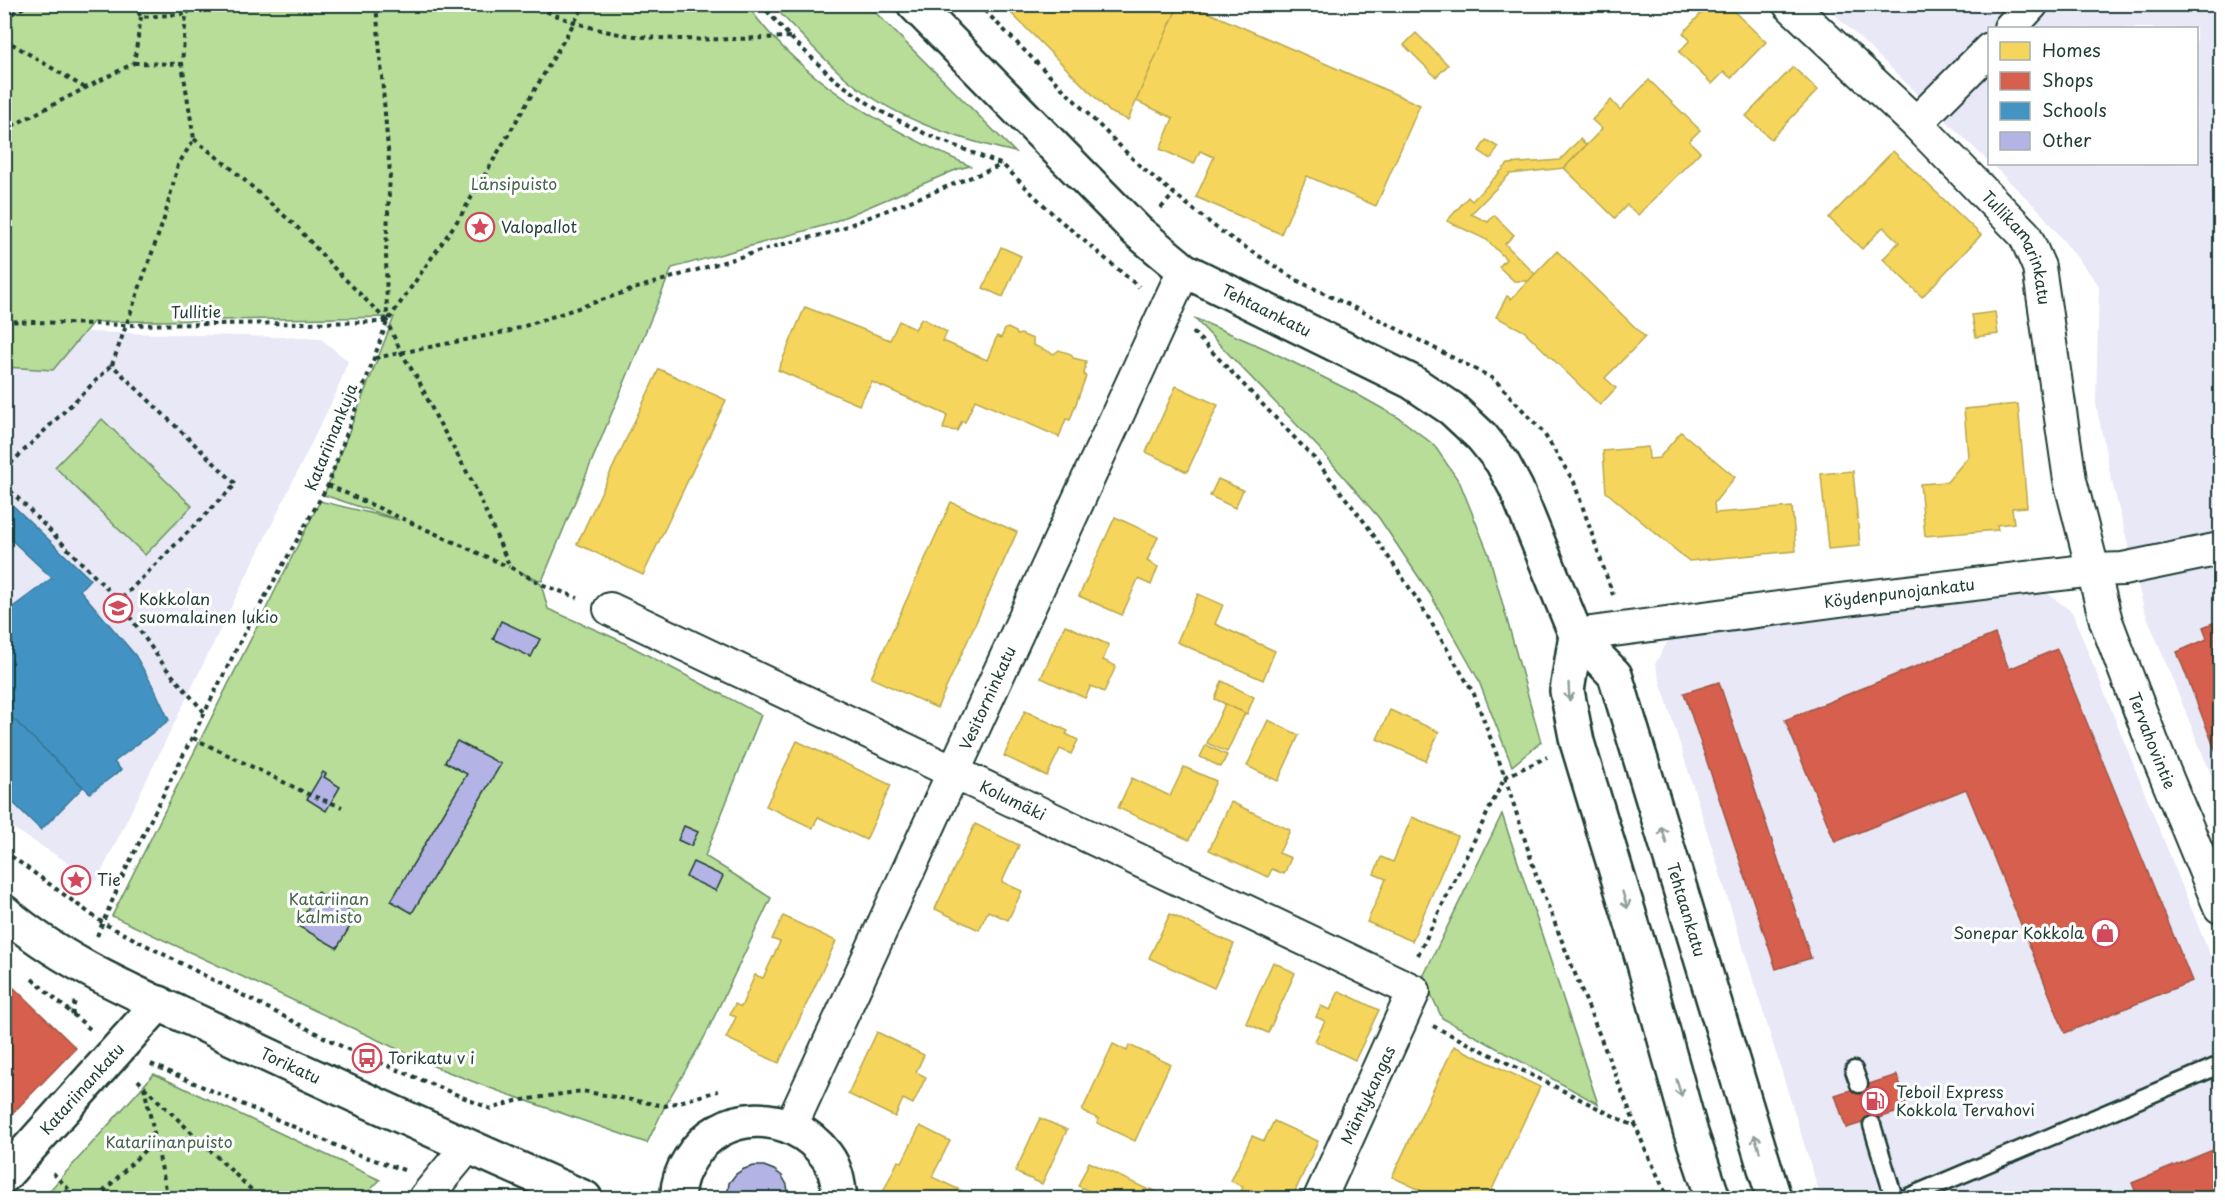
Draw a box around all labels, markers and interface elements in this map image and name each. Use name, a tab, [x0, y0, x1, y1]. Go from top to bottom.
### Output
legend	[1988, 27, 2198, 165]
text: Homes	[2042, 36, 2100, 63]
text: Shops	[2042, 66, 2093, 93]
text: Schools	[2042, 96, 2107, 123]
text: Other	[2042, 126, 2092, 153]
park label: Länsipuisto	[471, 171, 557, 195]
street label: Tullikamarinkatu	[1977, 185, 2057, 306]
place icon: Valopallot	[464, 211, 496, 243]
place label: Valopallot	[501, 214, 577, 238]
street label: Tehtaankatu	[1218, 277, 1316, 342]
street label: Tullitie	[171, 299, 221, 323]
street label: Katariinankuja	[298, 379, 362, 494]
street label: Köydenpunojankatu	[1822, 571, 1976, 613]
place label: Kokkolan suomalainen lukio	[139, 586, 278, 628]
school or university icon: Kokkolan suomalainen lukio	[102, 592, 134, 624]
street label: Vesitorninkatu	[952, 642, 1021, 754]
one-way arrow	[1563, 682, 1574, 702]
street label: Tervahovintie	[2123, 688, 2183, 792]
street label: Kolumäki	[976, 773, 1050, 826]
one-way arrow	[1658, 826, 1669, 845]
street label: Tehtaankatu	[1662, 859, 1713, 959]
place icon: Tie	[60, 864, 92, 896]
place label: Tie	[97, 867, 121, 891]
park label: Katariinan kalmisto	[289, 886, 369, 928]
one-way arrow	[1620, 890, 1631, 909]
shop icon: Sonepar Kokkola	[2089, 917, 2121, 949]
place label: Sonepar Kokkola	[1953, 920, 2084, 944]
street label: Katariinankatu	[34, 1037, 129, 1139]
street label: Torikatu	[257, 1040, 325, 1089]
street label: Mäntykangas	[1334, 1041, 1400, 1148]
bus stop icon: Torikatu v i	[351, 1042, 383, 1074]
place label: Torikatu v i	[388, 1045, 475, 1069]
one-way arrow	[1673, 1078, 1685, 1097]
place label: Teboil Express Kokkola Tervahovi	[1896, 1079, 2035, 1121]
fuel station icon: Teboil Express Kokkola Tervahovi	[1859, 1085, 1891, 1117]
park label: Katariinanpuisto	[105, 1129, 233, 1153]
one-way arrow	[1751, 1134, 1762, 1153]

